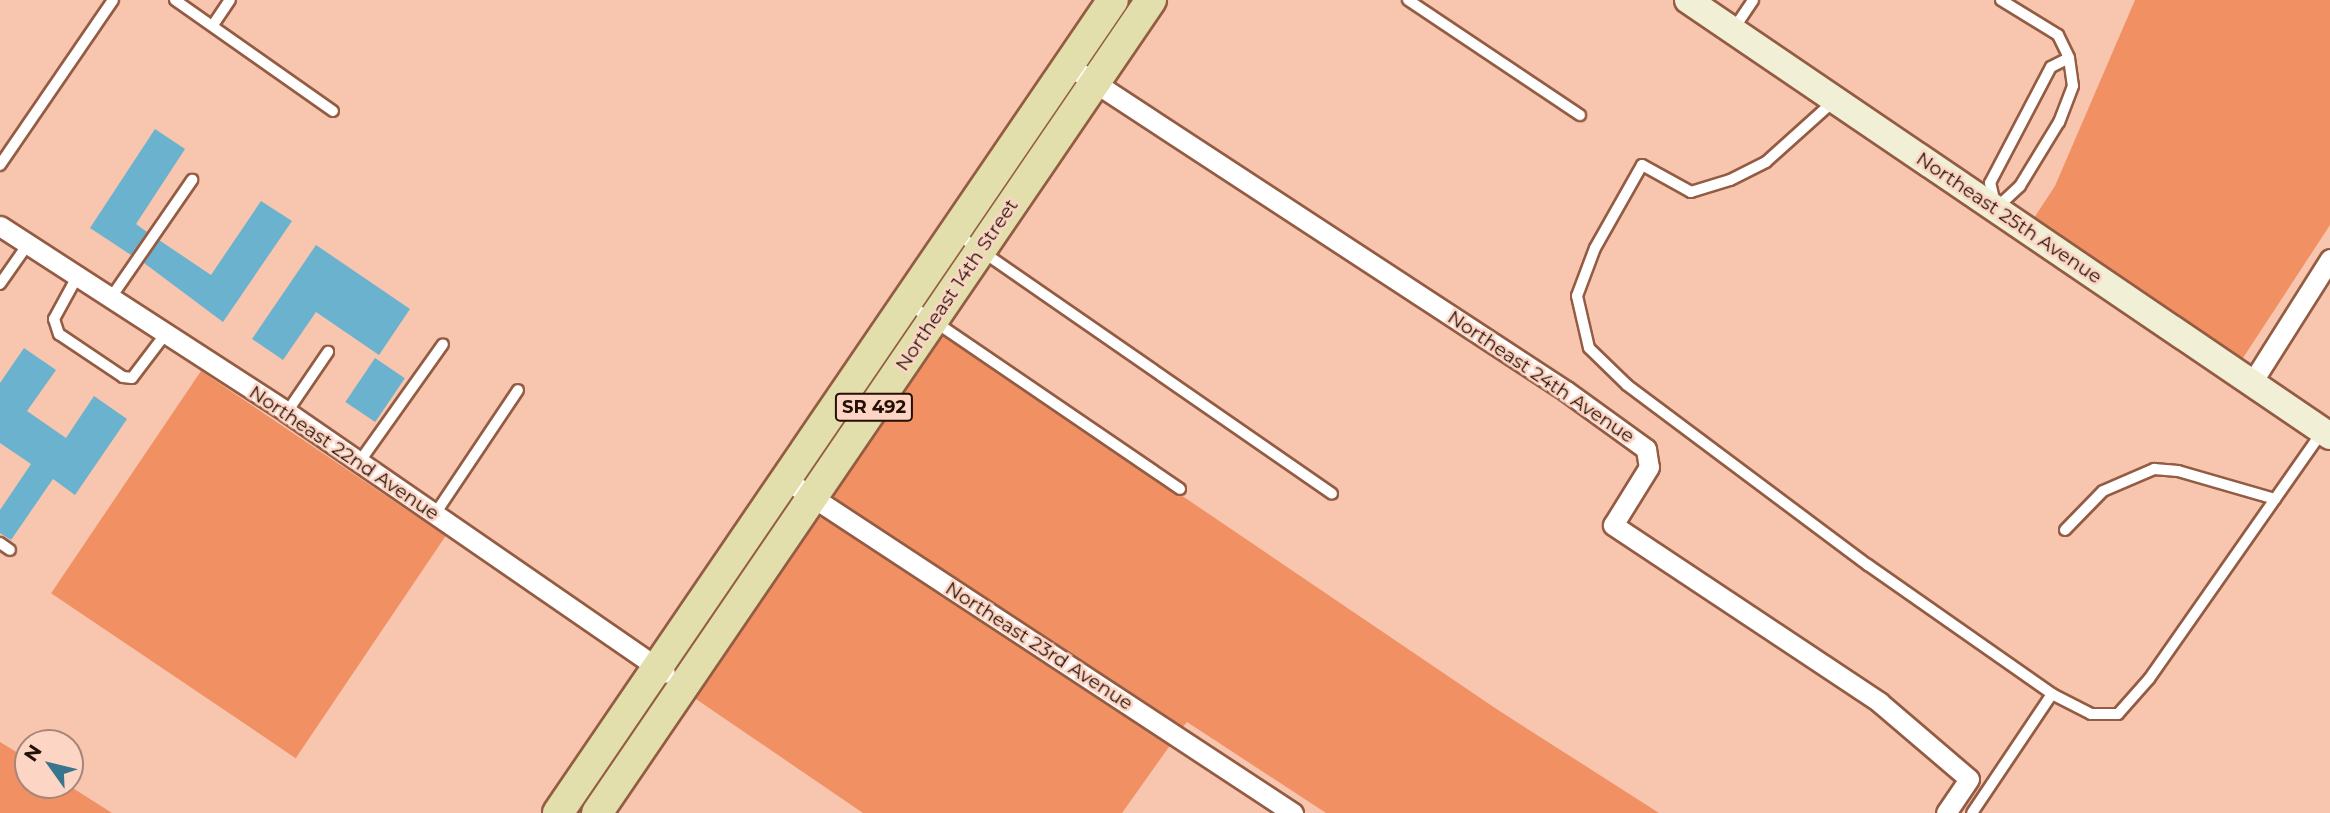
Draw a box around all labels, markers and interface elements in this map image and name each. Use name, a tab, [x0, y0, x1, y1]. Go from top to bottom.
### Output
street label: Northeast 25th Avenue	[1912, 147, 2106, 289]
street label: Northeast 14th Street	[891, 195, 1023, 375]
street label: Northeast 24th Avenue	[1443, 306, 1639, 448]
street label: Northeast 22nd Avenue	[245, 381, 443, 525]
road number: SR 492	[834, 393, 914, 422]
street label: Northeast 23rd Avenue	[941, 577, 1137, 715]
north arrow	[14, 729, 84, 799]
text: N	[19, 740, 47, 766]

